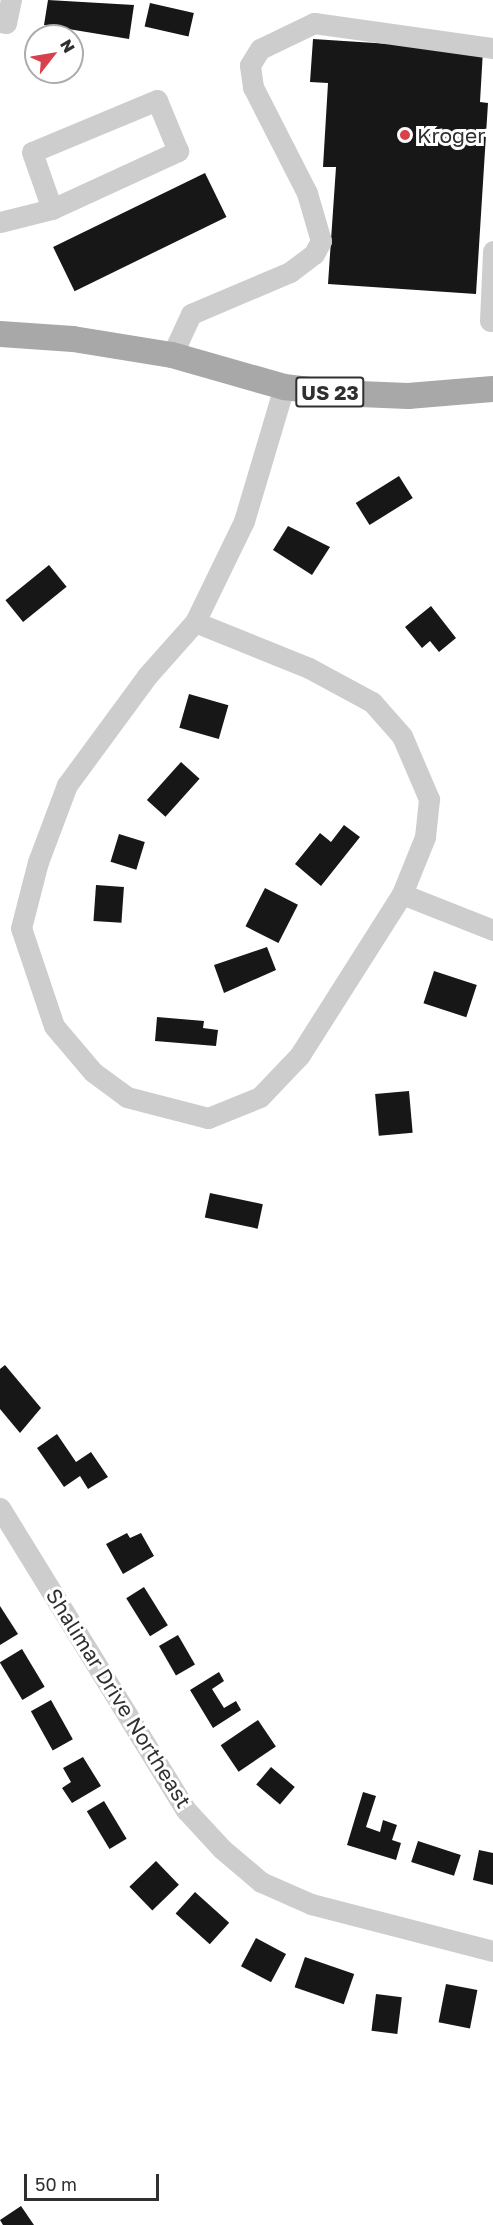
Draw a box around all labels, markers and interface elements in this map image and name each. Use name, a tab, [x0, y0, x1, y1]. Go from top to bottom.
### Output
north arrow	[24, 24, 84, 84]
text: N	[56, 35, 79, 56]
place label: Kroger	[417, 122, 485, 148]
marker: Kroger	[398, 128, 412, 142]
road number: US 23	[294, 375, 366, 409]
street label: Shalimar Drive Northeast	[41, 1584, 197, 1812]
scale bar	[27, 2162, 162, 2200]
text: 50 m	[35, 2173, 77, 2195]

